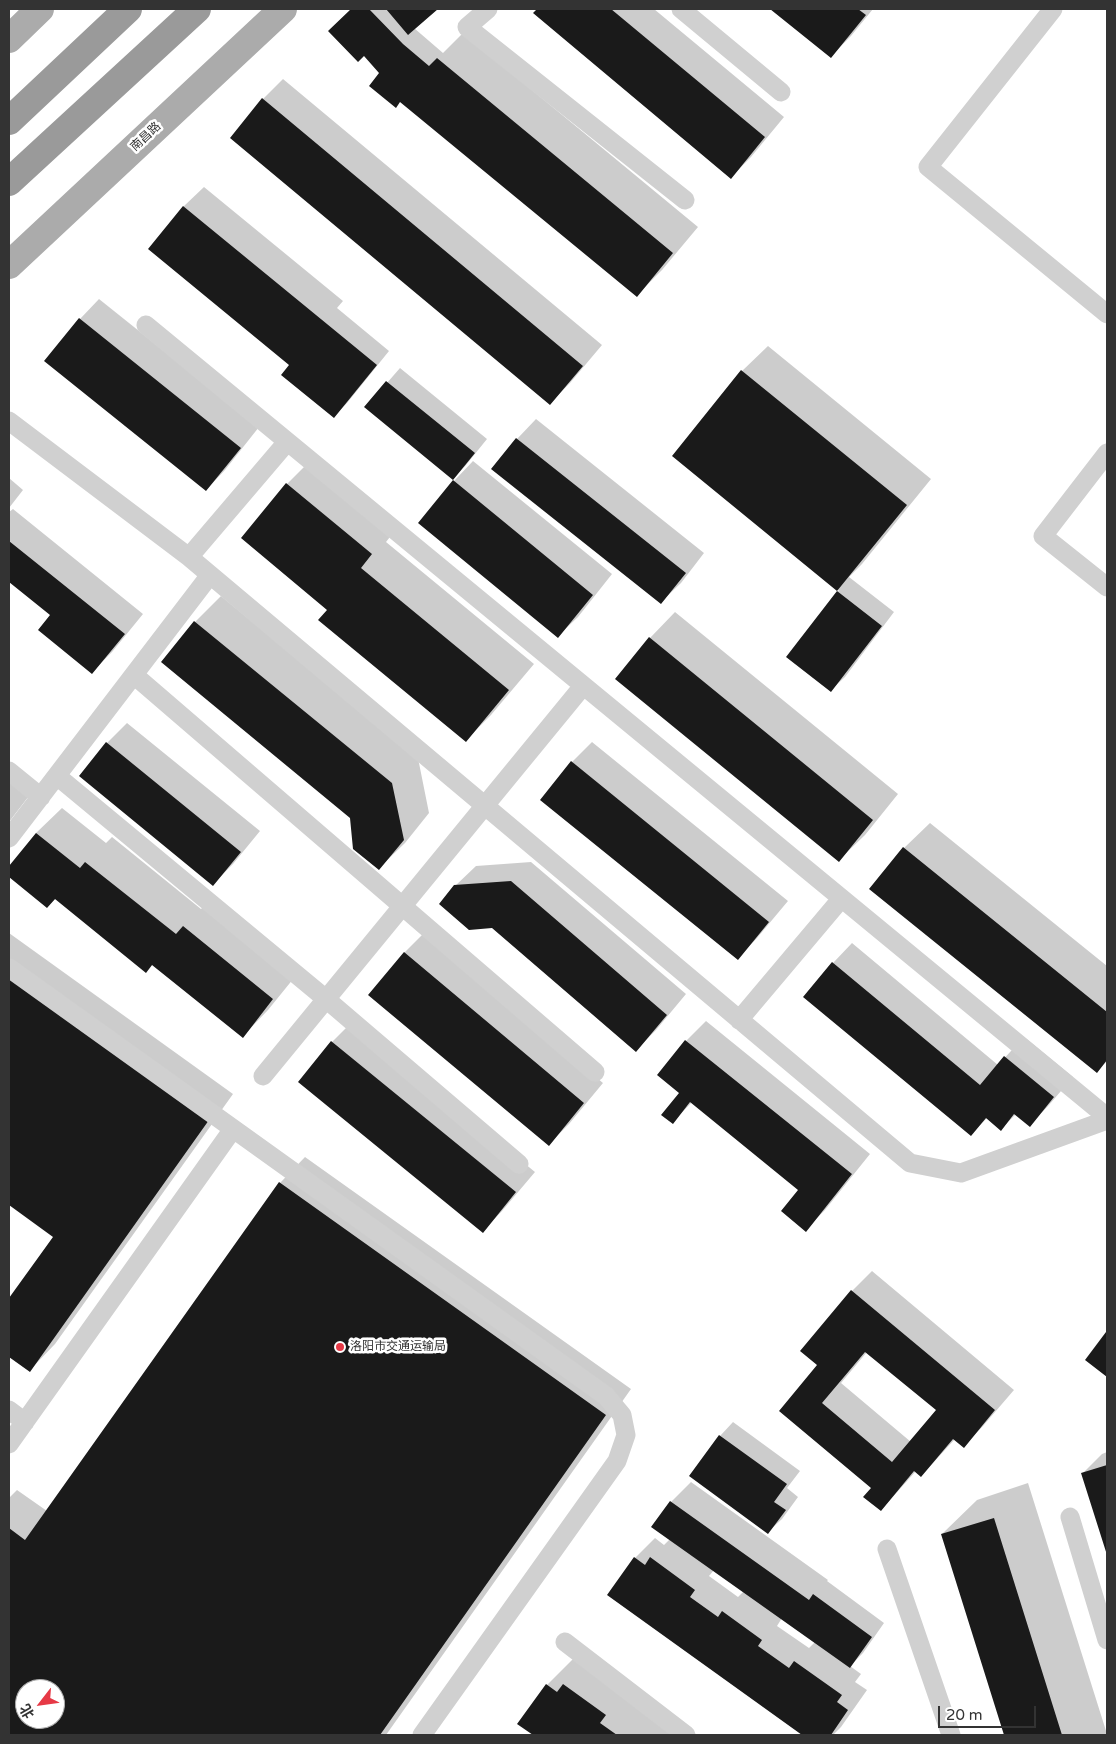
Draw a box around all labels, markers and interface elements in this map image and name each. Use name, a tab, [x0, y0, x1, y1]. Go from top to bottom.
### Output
street label: 南昌路	[128, 119, 164, 155]
place label: 洛阳市交通运输局	[350, 1340, 446, 1354]
marker: 洛阳市交通运输局	[334, 1341, 346, 1353]
north arrow	[15, 1679, 65, 1729]
scale bar	[941, 1696, 1038, 1728]
text: 北	[17, 1701, 38, 1722]
text: 20 m	[946, 1706, 983, 1724]

